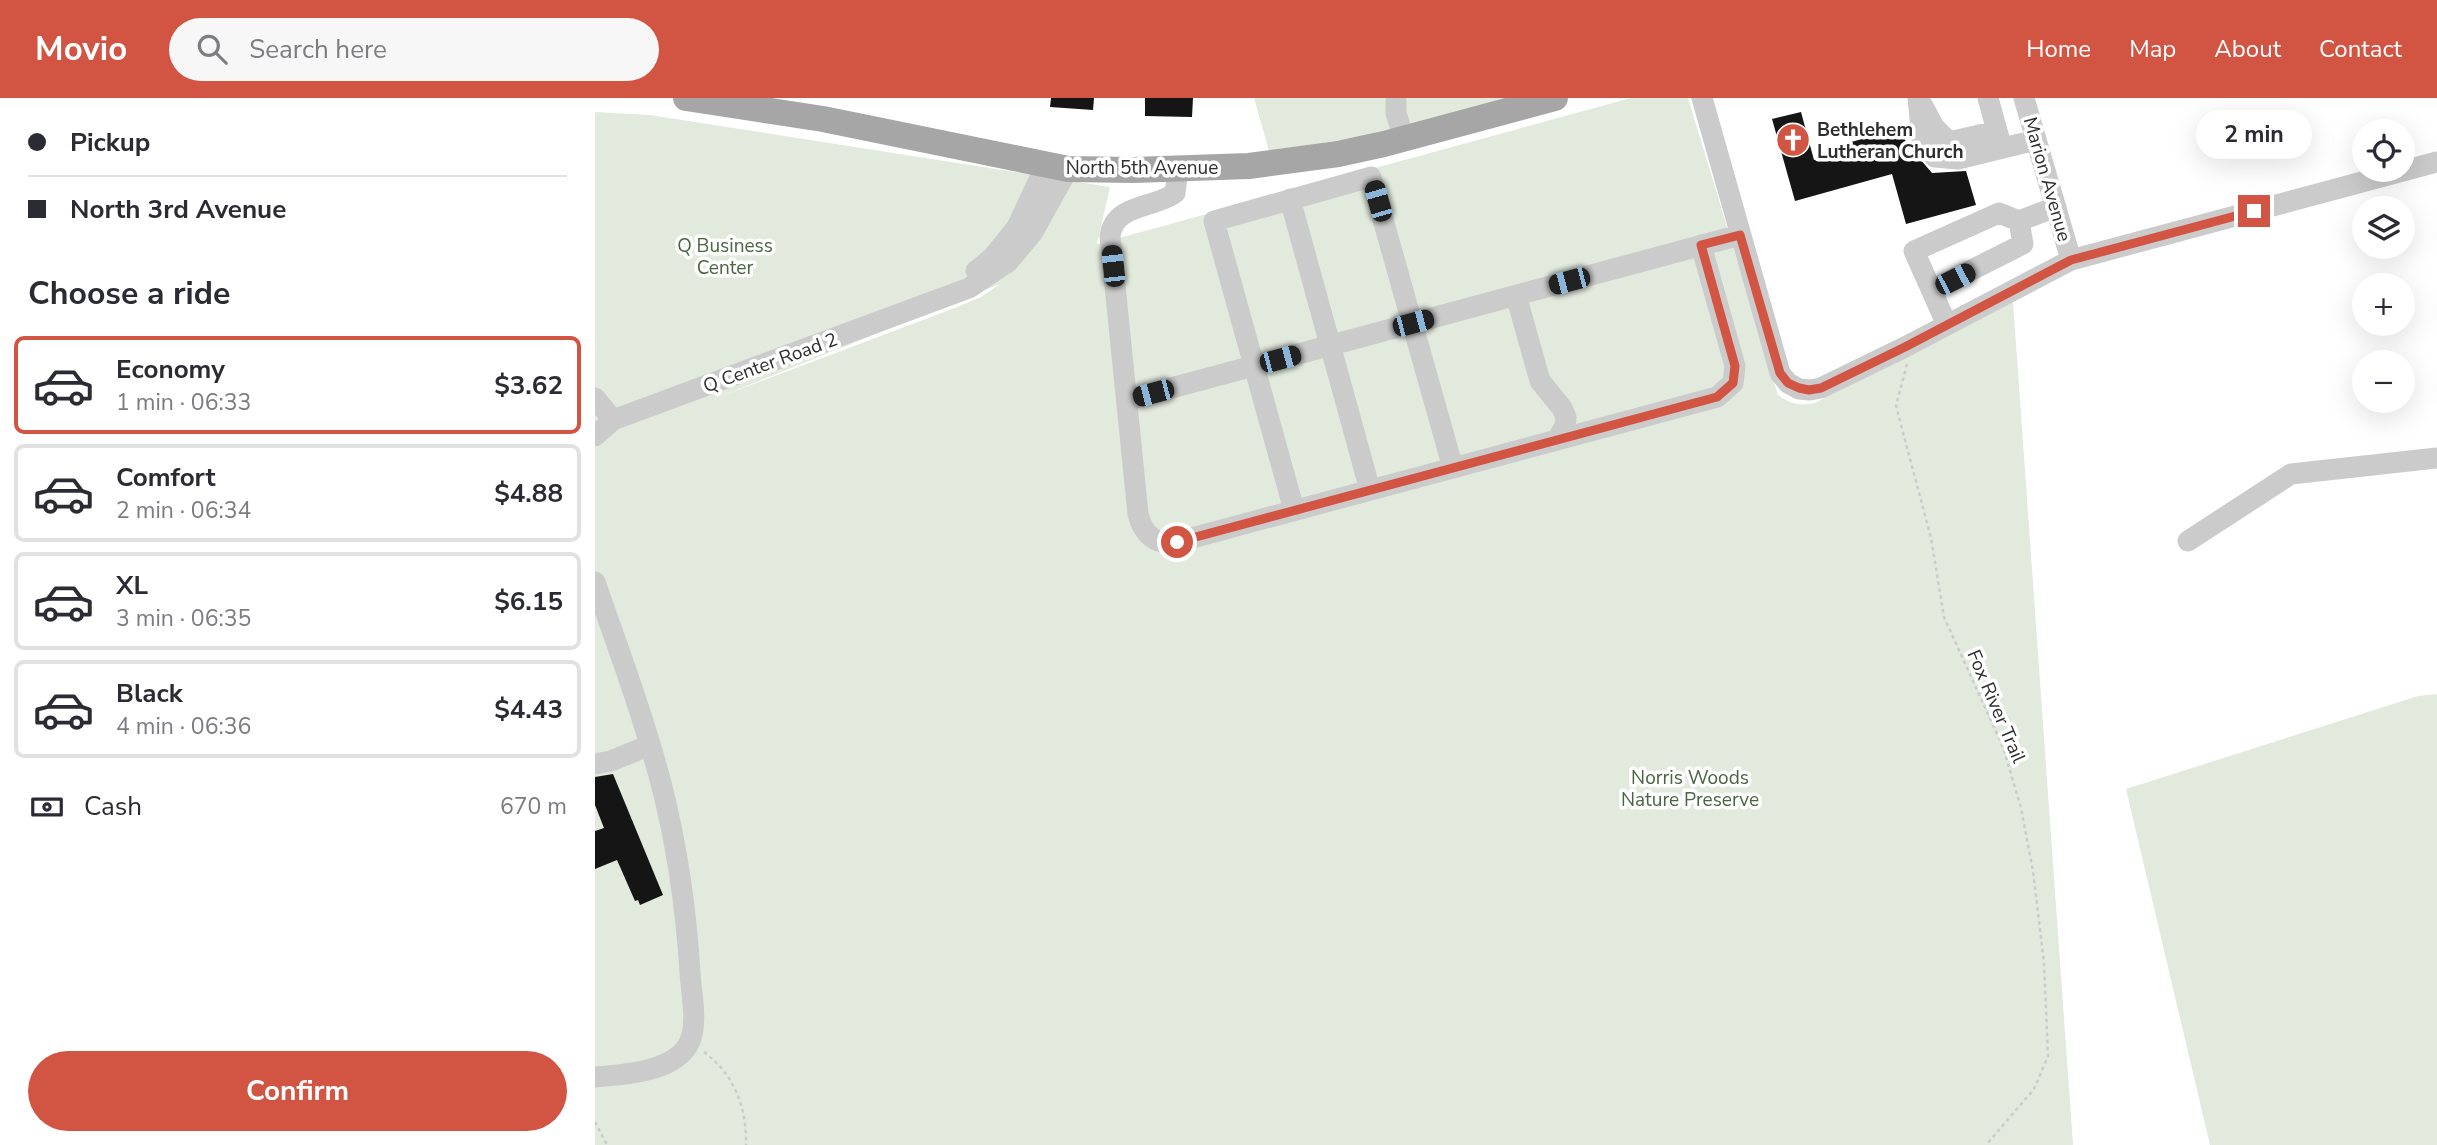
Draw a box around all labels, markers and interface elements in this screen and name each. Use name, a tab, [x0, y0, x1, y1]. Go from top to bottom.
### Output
search box	[169, 18, 659, 81]
text: Movio	[35, 27, 127, 72]
icon: search	[193, 30, 231, 68]
text: Search here	[249, 32, 387, 67]
text: Home	[2026, 33, 2091, 65]
text: Map	[2129, 33, 2176, 65]
text: About	[2214, 33, 2281, 65]
text: Contact	[2319, 33, 2402, 65]
callout: 2 min	[2196, 109, 2312, 158]
street label: Marion Avenue	[2017, 114, 2077, 245]
place label: Bethlehem Lutheran Church	[1817, 117, 1964, 165]
text: 2 min	[2224, 119, 2284, 150]
map controls	[2352, 119, 2415, 413]
button: locate	[2352, 119, 2415, 182]
church icon: Bethlehem Lutheran Church	[1774, 121, 1812, 159]
text: Pickup	[70, 125, 150, 160]
street label: North 5th Avenue	[1066, 155, 1218, 181]
car	[1363, 178, 1394, 224]
text: North 3rd Avenue	[70, 192, 286, 227]
route end	[2238, 195, 2270, 227]
button: layers	[2352, 196, 2415, 259]
park label: Q Business Center	[677, 233, 773, 281]
car	[1101, 244, 1126, 288]
car	[1932, 260, 1979, 298]
car	[1546, 265, 1593, 297]
text: Choose a ride	[28, 272, 230, 315]
button: +	[2352, 273, 2415, 336]
car	[1390, 307, 1437, 339]
street label: Q Center Road 2	[699, 327, 841, 399]
car	[1257, 343, 1304, 375]
button: −	[2352, 350, 2415, 413]
text: Economy	[116, 352, 225, 387]
icon: car	[32, 354, 95, 417]
text: $3.62	[494, 368, 563, 403]
car	[1130, 377, 1177, 409]
text: 1 min · 06:33	[116, 387, 251, 418]
text: Comfort	[116, 460, 216, 495]
icon: car	[32, 462, 95, 525]
text: $4.88	[494, 476, 563, 511]
text: 2 min · 06:34	[116, 495, 251, 526]
route start	[1161, 526, 1193, 558]
text: XL	[116, 568, 148, 603]
icon: car	[32, 570, 95, 633]
text: $6.15	[494, 584, 563, 619]
text: 3 min · 06:35	[116, 603, 251, 634]
street label: Fox River Trail	[1961, 646, 2032, 767]
text: Black	[116, 676, 183, 711]
icon: car	[32, 678, 95, 741]
text: $4.43	[494, 692, 563, 727]
text: 4 min · 06:36	[116, 711, 251, 742]
park label: Norris Woods Nature Preserve	[1621, 765, 1759, 813]
icon: cash	[28, 788, 66, 826]
text: Cash	[84, 789, 142, 824]
text: 670 m	[500, 791, 567, 822]
button: Confirm	[28, 1051, 567, 1131]

